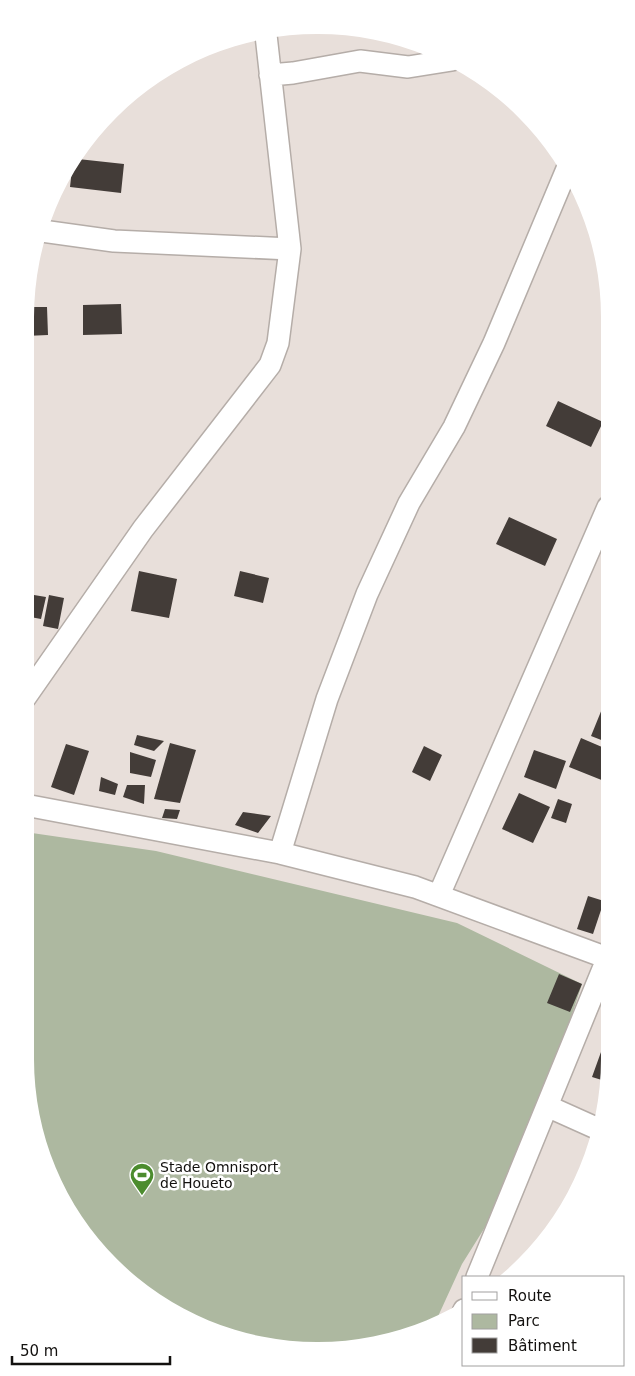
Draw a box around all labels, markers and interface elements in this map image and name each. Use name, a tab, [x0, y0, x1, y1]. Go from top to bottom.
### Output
place label: Stade Omnisport de Houeto	[160, 1159, 279, 1191]
sports icon: Stade Omnisport de Houeto	[129, 1162, 155, 1196]
legend	[462, 1276, 625, 1366]
text: Route	[508, 1287, 552, 1305]
text: Parc	[508, 1312, 540, 1330]
scale bar	[12, 1334, 170, 1366]
text: Bâtiment	[508, 1337, 577, 1355]
text: 50 m	[20, 1342, 58, 1360]

